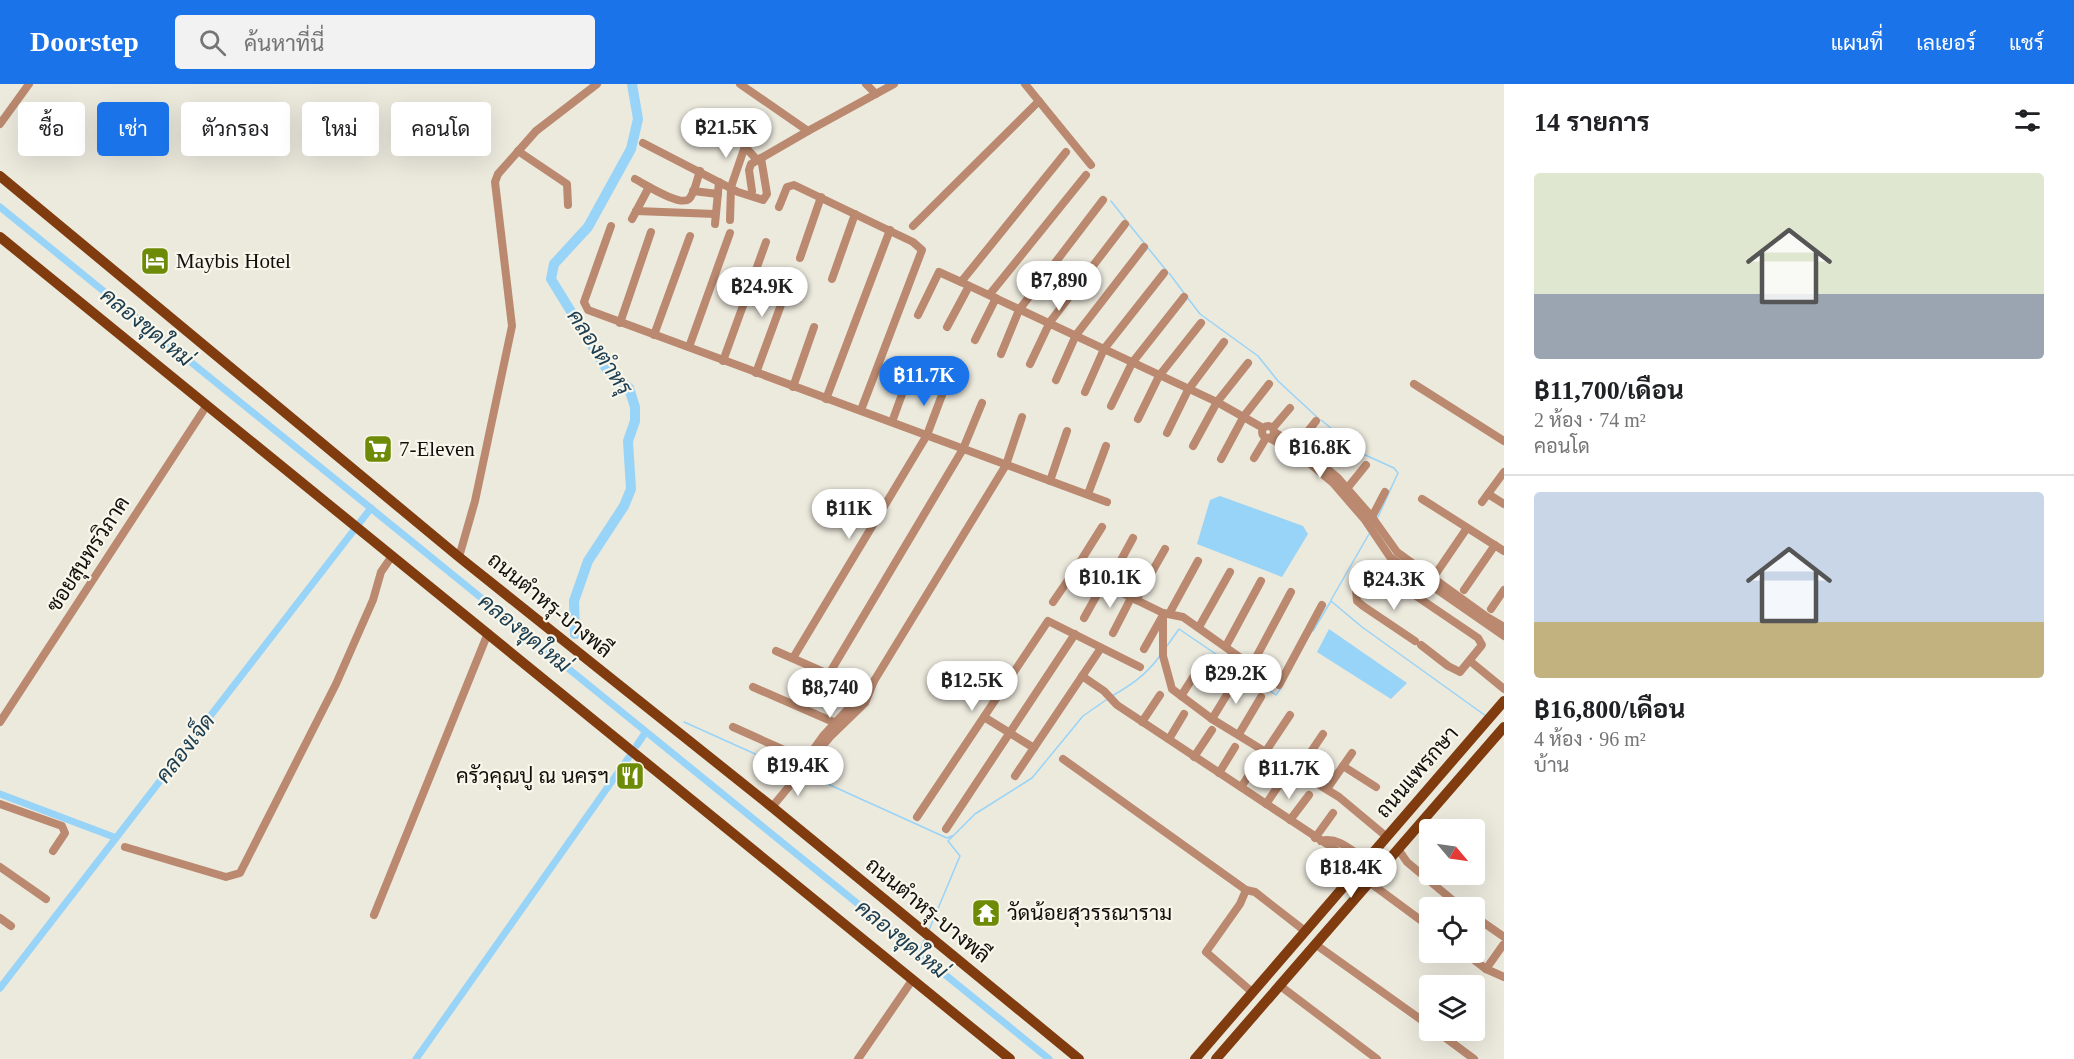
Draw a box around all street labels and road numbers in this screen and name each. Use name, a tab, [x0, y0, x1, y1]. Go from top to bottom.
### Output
street label: ซอยสุนทรวิภาค	[42, 492, 136, 618]
street label: ถนนตำหรุ-บางพลี	[482, 547, 618, 664]
street label: ถนนแพรกษา	[1371, 722, 1463, 822]
street label: ถนนตำหรุ-บางพลี	[860, 852, 996, 969]

